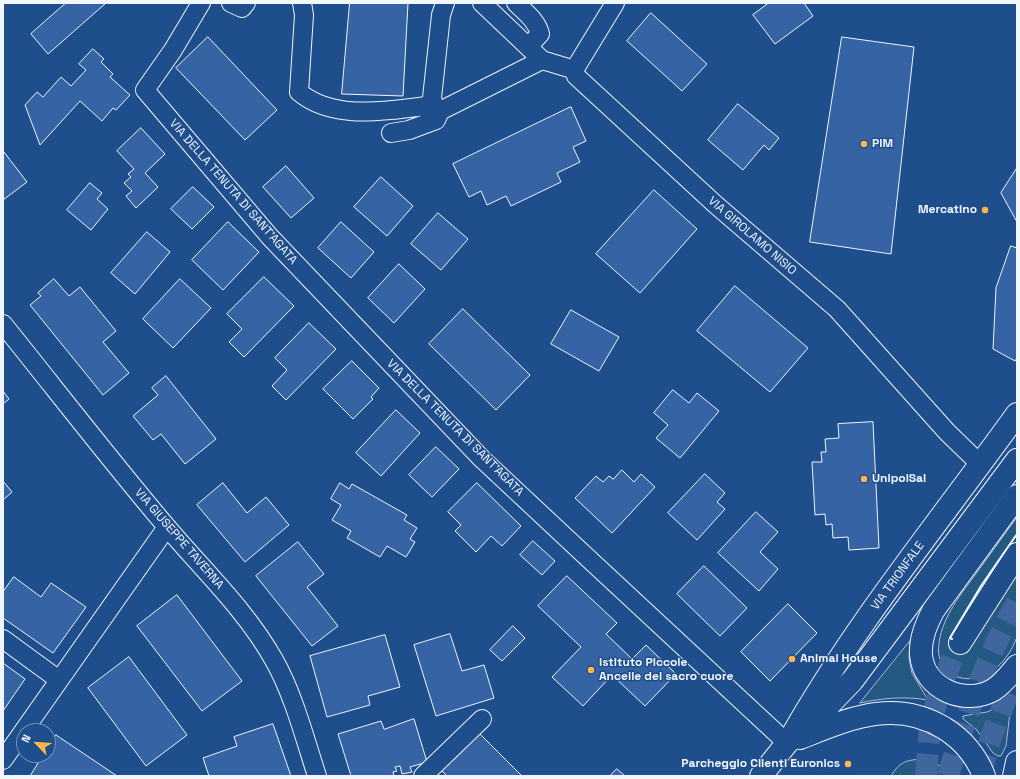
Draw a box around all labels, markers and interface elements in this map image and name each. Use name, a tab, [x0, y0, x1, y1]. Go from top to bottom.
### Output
street label: VIA DELLA TENUTA DI SANT'AGATA	[166, 116, 300, 268]
place label: PIM	[872, 137, 893, 151]
marker: PIM	[859, 139, 869, 149]
street label: VIA GIROLAMO NISIO	[705, 194, 799, 278]
place label: Mercatino	[918, 203, 977, 217]
marker: Mercatino	[980, 205, 990, 215]
street label: VIA DELLA TENUTA DI SANT'AGATA	[384, 357, 526, 499]
place label: UnipolSai	[872, 472, 926, 486]
marker: UnipolSai	[859, 474, 869, 484]
street label: VIA GIUSEPPE TAVERNA	[131, 486, 227, 592]
street label: VIA TRIONFALE	[868, 539, 928, 613]
place label: Animal House	[800, 652, 877, 666]
marker: Animal House	[787, 654, 797, 664]
place label: Istituto Piccole Ancelle del sacro cuore	[599, 656, 733, 684]
marker: Istituto Piccole Ancelle del sacro cuore	[586, 665, 596, 675]
north arrow	[16, 723, 56, 763]
text: N	[18, 732, 34, 745]
place label: Parcheggio Clienti Euronics	[681, 757, 840, 771]
marker: Parcheggio Clienti Euronics	[843, 759, 853, 769]

